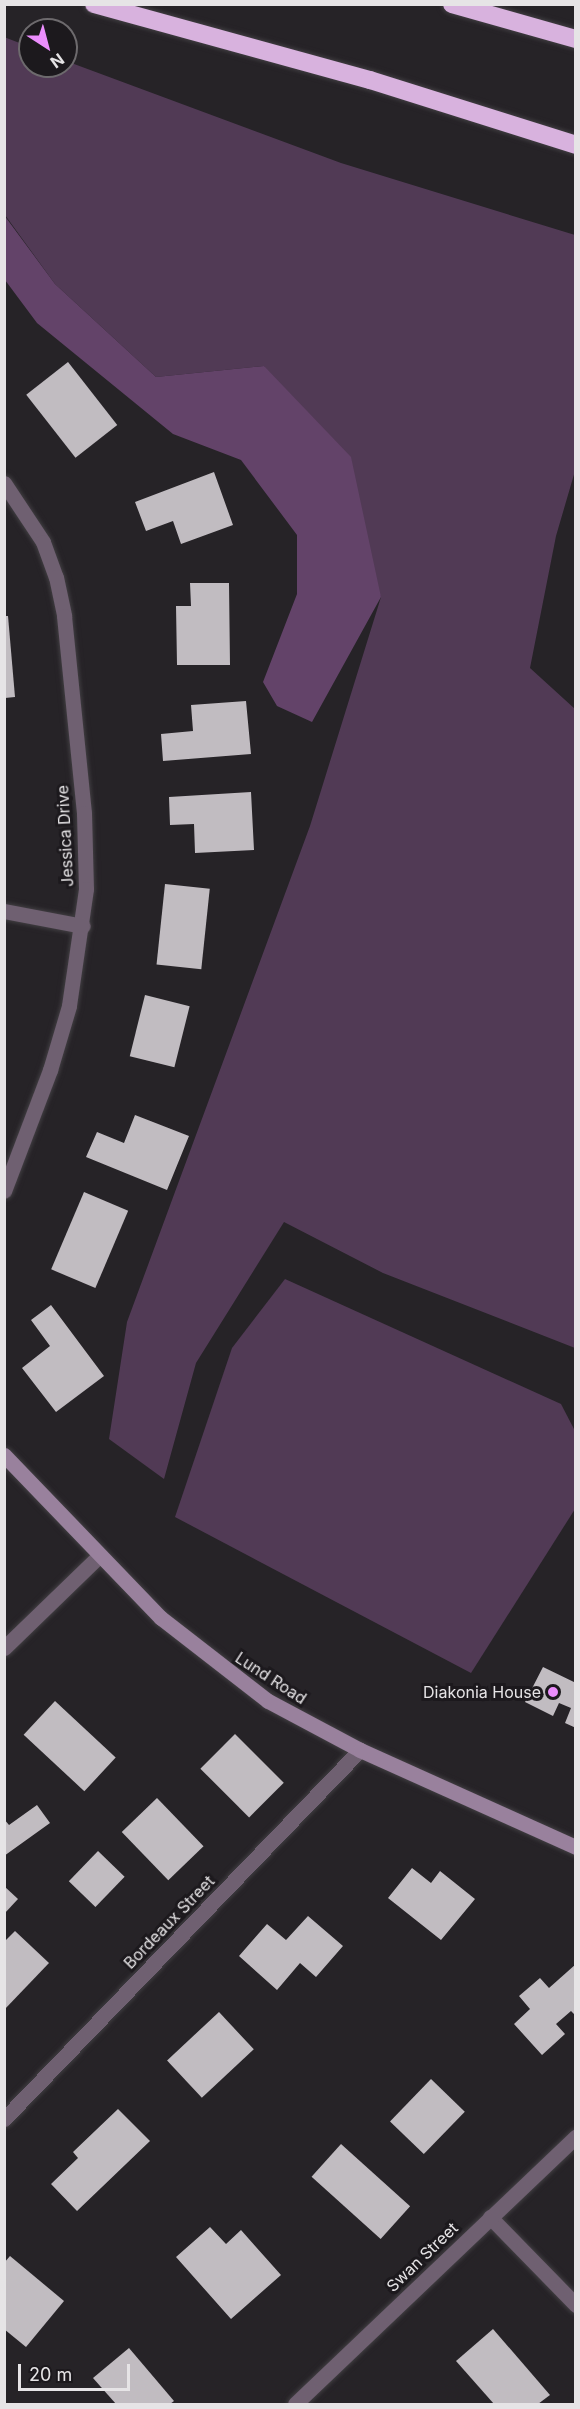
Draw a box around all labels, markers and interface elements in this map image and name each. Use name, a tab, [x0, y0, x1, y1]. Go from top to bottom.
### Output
north arrow	[18, 18, 78, 78]
text: N	[47, 49, 68, 73]
street label: Jessica Drive	[53, 785, 77, 887]
street label: Lund Road	[232, 1648, 310, 1708]
place label: Diakonia House	[423, 1682, 541, 1702]
marker: Diakonia House	[546, 1685, 560, 1699]
street label: Bordeaux Street	[120, 1871, 218, 1973]
street label: Swan Street	[382, 2218, 462, 2296]
scale bar	[21, 2352, 134, 2390]
text: 20 m	[29, 2364, 72, 2385]

